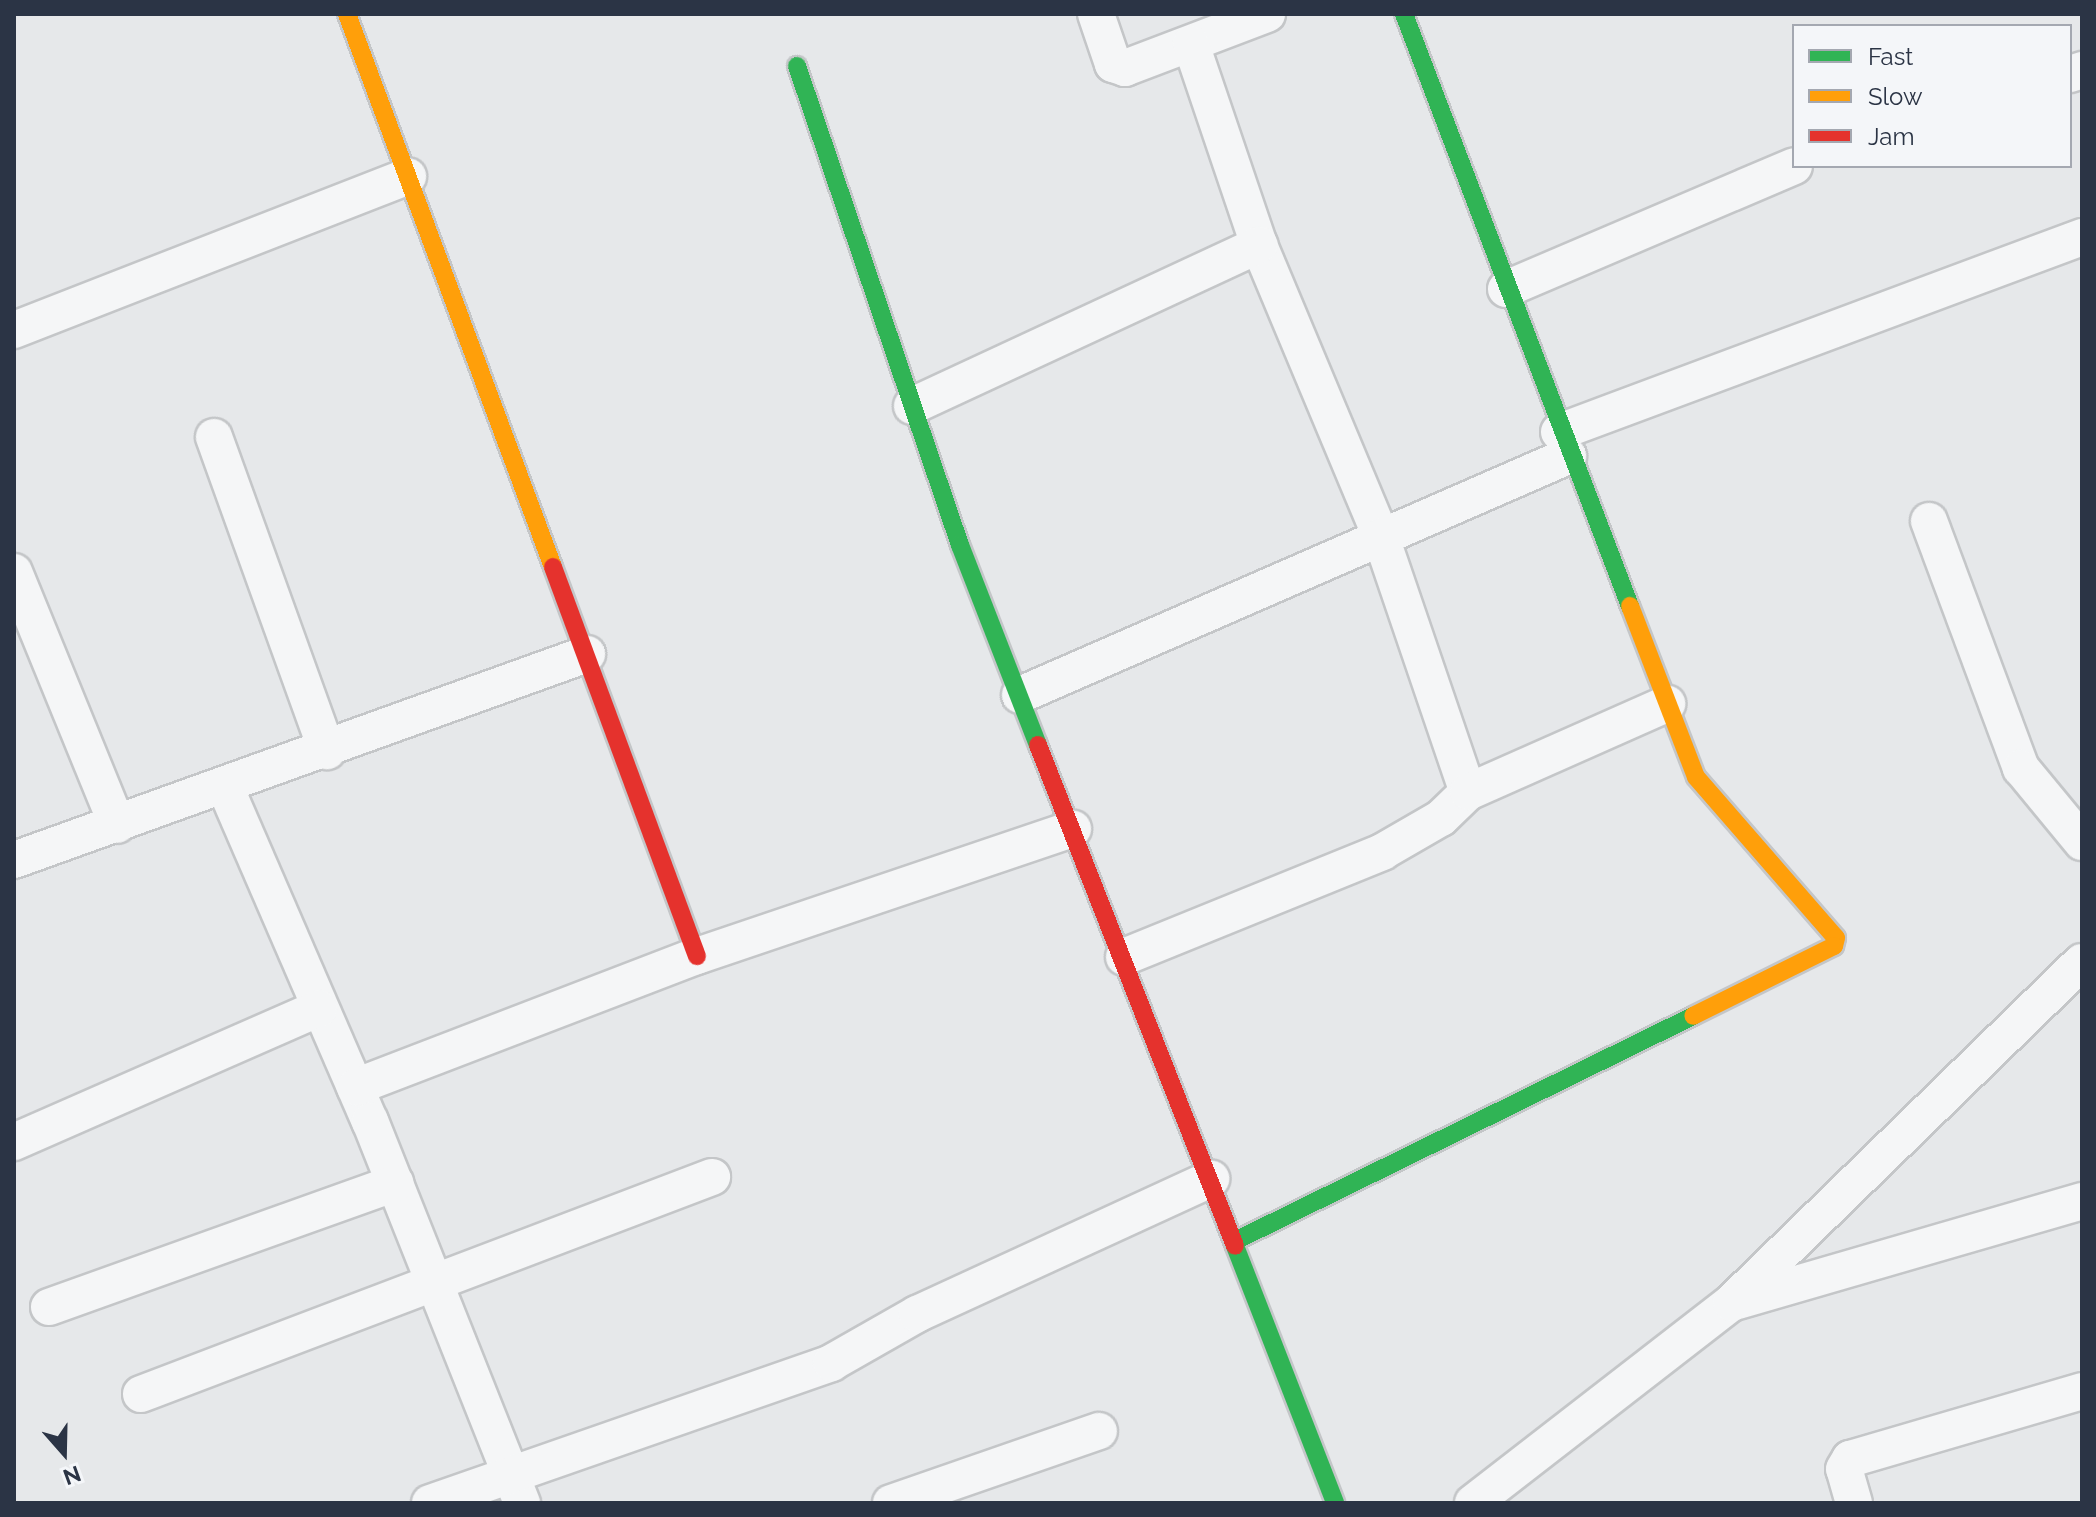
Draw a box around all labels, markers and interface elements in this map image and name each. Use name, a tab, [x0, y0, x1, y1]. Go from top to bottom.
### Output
legend	[1792, 24, 2072, 168]
text: Fast	[1868, 42, 1913, 71]
text: Slow	[1868, 82, 1922, 111]
text: Jam	[1868, 122, 1914, 151]
north arrow	[24, 1413, 104, 1493]
text: N	[60, 1460, 85, 1491]

